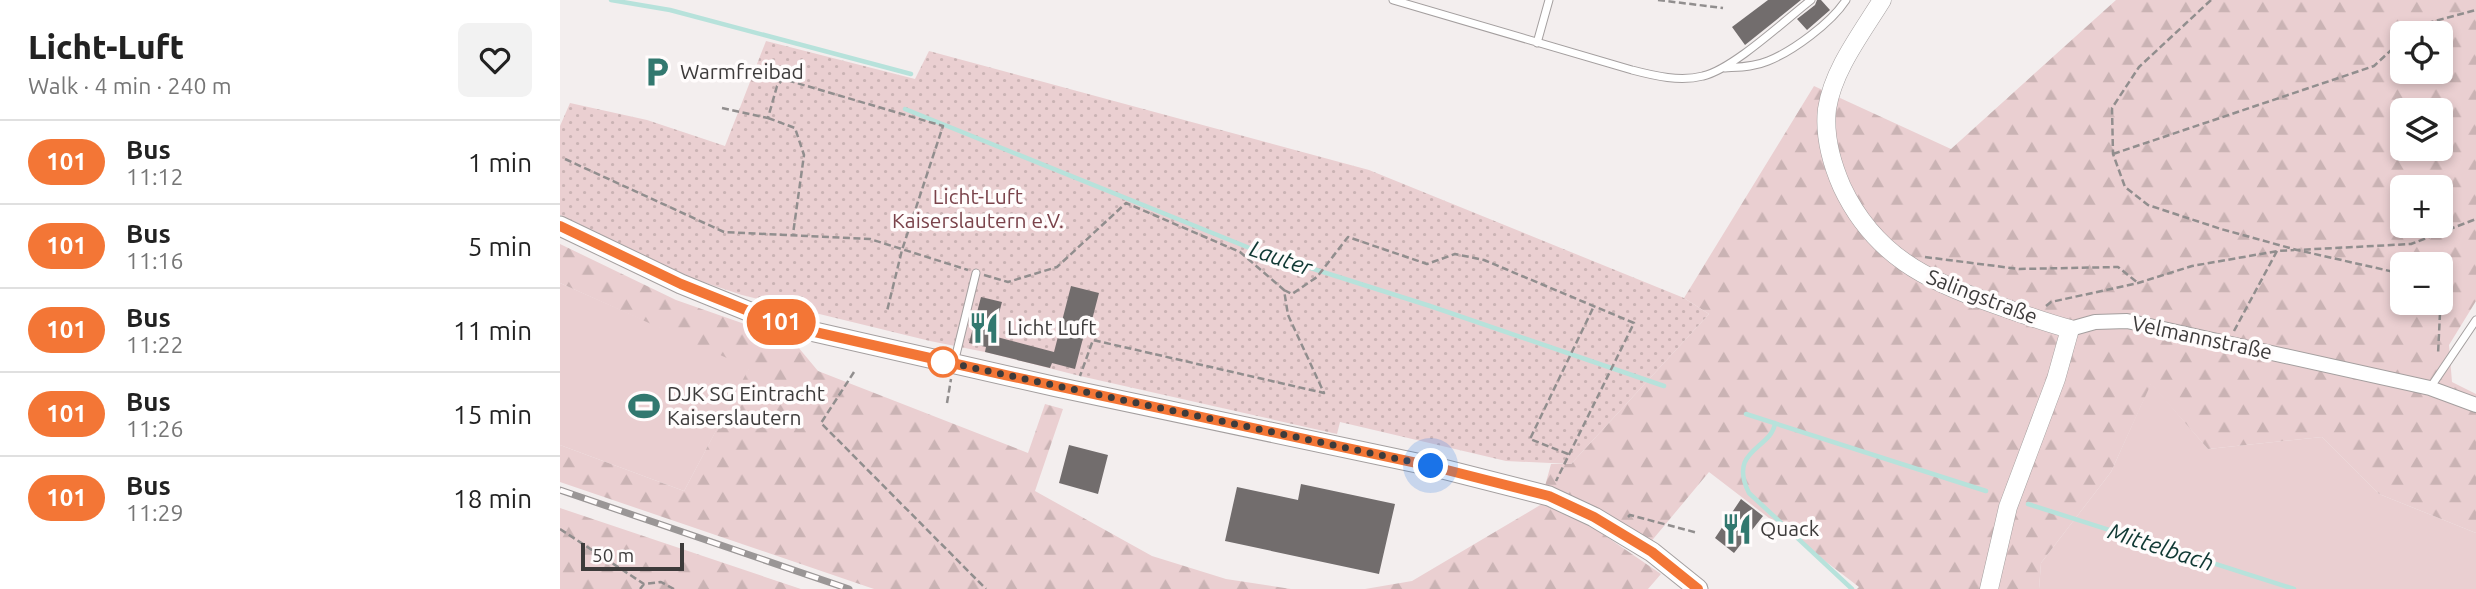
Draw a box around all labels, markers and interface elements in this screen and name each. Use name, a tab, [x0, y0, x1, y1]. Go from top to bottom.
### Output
map controls	[2390, 21, 2453, 315]
button: locate	[2390, 21, 2453, 84]
button: heart	[458, 23, 532, 97]
text: Licht-Luft	[28, 28, 184, 65]
parking icon: Warmfreibad	[640, 55, 674, 89]
place label: Warmfreibad	[680, 59, 804, 83]
text: Walk · 4 min · 240 m	[28, 73, 232, 98]
button: layers	[2390, 98, 2453, 161]
text: Bus	[126, 135, 171, 164]
text: 101	[46, 148, 87, 175]
text: 1 min	[468, 148, 532, 177]
text: 11:12	[126, 164, 184, 189]
button: +	[2390, 175, 2453, 238]
park label: Licht-Luft Kaiserslautern e.V.	[892, 184, 1064, 232]
text: Bus	[126, 219, 171, 248]
text: 101	[46, 232, 87, 259]
text: 5 min	[468, 232, 532, 261]
water label: Lauter	[1247, 235, 1317, 280]
text: 11:16	[126, 248, 184, 273]
button: −	[2390, 252, 2453, 315]
street label: Salingstraße	[1924, 264, 2041, 328]
line badge: 101	[741, 299, 821, 345]
text: Bus	[126, 303, 171, 332]
text: 101	[761, 308, 801, 335]
street label: Velmannstraße	[2130, 310, 2275, 364]
restaurant icon: Licht Luft	[967, 311, 1001, 345]
place label: Licht Luft	[1007, 315, 1097, 339]
text: 101	[46, 316, 87, 343]
text: 11 min	[453, 316, 532, 345]
text: 11:22	[126, 332, 184, 357]
unlabelled marker	[928, 347, 958, 377]
place label: DJK SG Eintracht Kaiserslautern	[667, 381, 825, 429]
text: Bus	[126, 387, 171, 416]
sports icon: DJK SG Eintracht Kaiserslautern	[627, 389, 661, 423]
text: 101	[46, 400, 87, 427]
text: 15 min	[453, 400, 532, 429]
text: 11:26	[126, 416, 184, 441]
your location	[1413, 448, 1448, 483]
text: Bus	[126, 471, 171, 500]
text: 101	[46, 484, 87, 511]
text: 18 min	[453, 484, 532, 513]
text: 11:29	[126, 500, 184, 525]
restaurant icon: Quack	[1720, 512, 1754, 546]
place label: Quack	[1760, 516, 1820, 540]
water label: Mittelbach	[2105, 518, 2217, 575]
scale bar	[581, 540, 684, 572]
text: 50 m	[592, 544, 634, 566]

